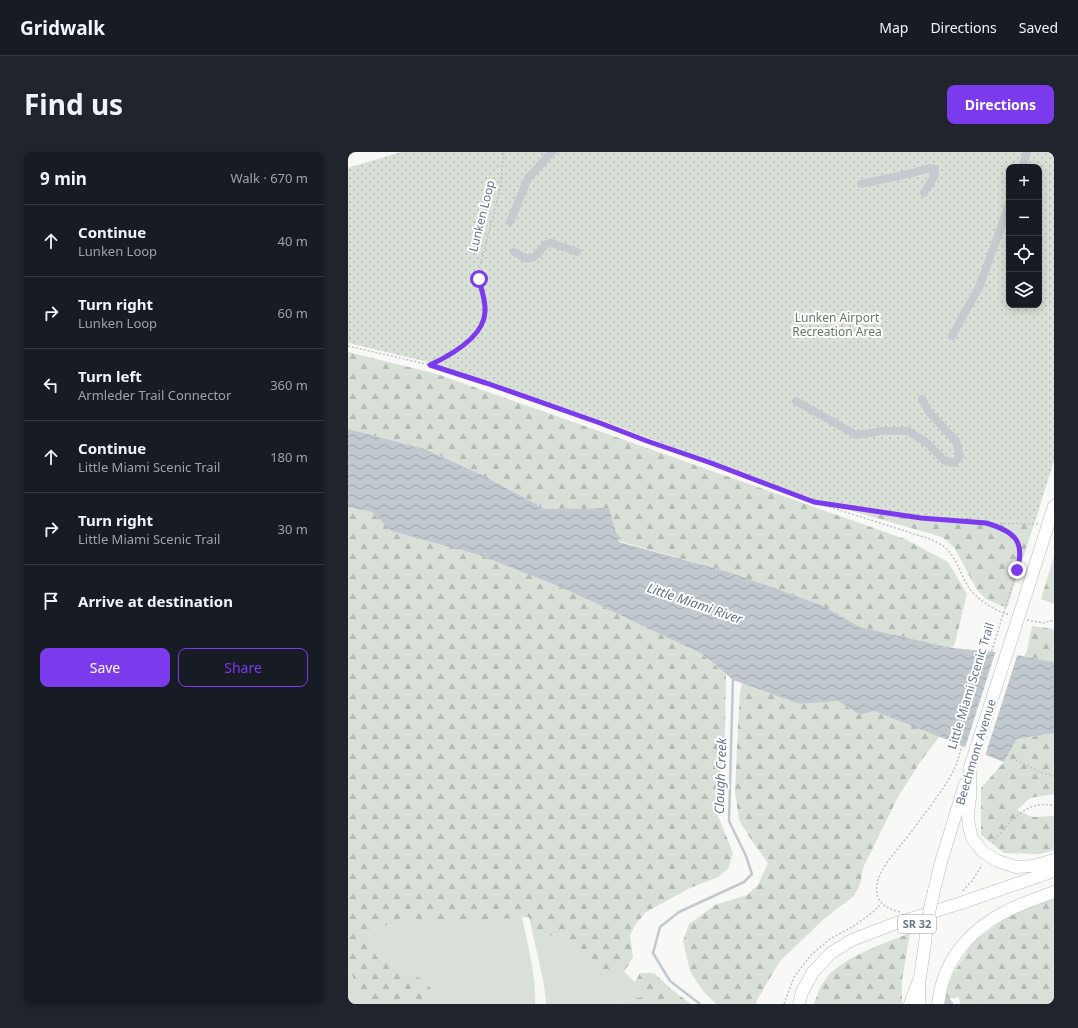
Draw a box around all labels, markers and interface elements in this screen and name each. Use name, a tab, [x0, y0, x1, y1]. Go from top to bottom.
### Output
text: Gridwalk	[20, 15, 105, 41]
text: Map	[879, 18, 908, 37]
text: Directions	[930, 18, 997, 37]
text: Saved	[1019, 18, 1058, 37]
text: Find us	[24, 85, 123, 123]
button: Directions	[947, 85, 1054, 124]
map controls	[1006, 164, 1042, 308]
button: +	[1006, 164, 1042, 200]
text: 9 min	[40, 167, 87, 190]
text: Walk · 670 m	[230, 169, 308, 187]
street label: Lunken Loop	[464, 178, 499, 253]
button: −	[1006, 200, 1042, 236]
text: Continue	[78, 222, 146, 242]
icon: ahead	[40, 230, 62, 252]
text: 40 m	[278, 232, 308, 250]
button: locate	[1006, 236, 1042, 272]
text: Lunken Loop	[78, 242, 157, 260]
route start	[470, 270, 488, 288]
button: layers	[1006, 272, 1042, 308]
text: Turn right	[78, 294, 153, 314]
icon: right	[40, 302, 62, 324]
text: 60 m	[278, 304, 308, 322]
park label: Lunken Airport Recreation Area	[792, 309, 882, 340]
text: Lunken Loop	[78, 314, 157, 332]
text: Turn left	[78, 366, 142, 386]
icon: left	[40, 374, 62, 396]
text: 360 m	[270, 376, 308, 394]
text: Armleder Trail Connector	[78, 386, 231, 404]
text: Continue	[78, 438, 146, 458]
icon: ahead	[40, 446, 62, 468]
text: 180 m	[270, 448, 308, 466]
text: Little Miami Scenic Trail	[78, 458, 220, 476]
text: Turn right	[78, 510, 153, 530]
icon: right	[40, 518, 62, 540]
text: 30 m	[278, 520, 308, 538]
text: Little Miami Scenic Trail	[78, 530, 220, 548]
route end	[1008, 561, 1026, 579]
water label: Little Miami River	[645, 578, 746, 628]
icon: arrive	[40, 590, 62, 612]
text: Arrive at destination	[78, 591, 233, 611]
street label: Little Miami Scenic Trail	[943, 621, 998, 751]
button: Save	[40, 648, 170, 687]
button: Share	[178, 648, 308, 687]
street label: Beechmont Avenue	[951, 697, 1000, 807]
water label: Clough Creek	[710, 737, 730, 814]
road number: SR 32	[898, 915, 936, 933]

